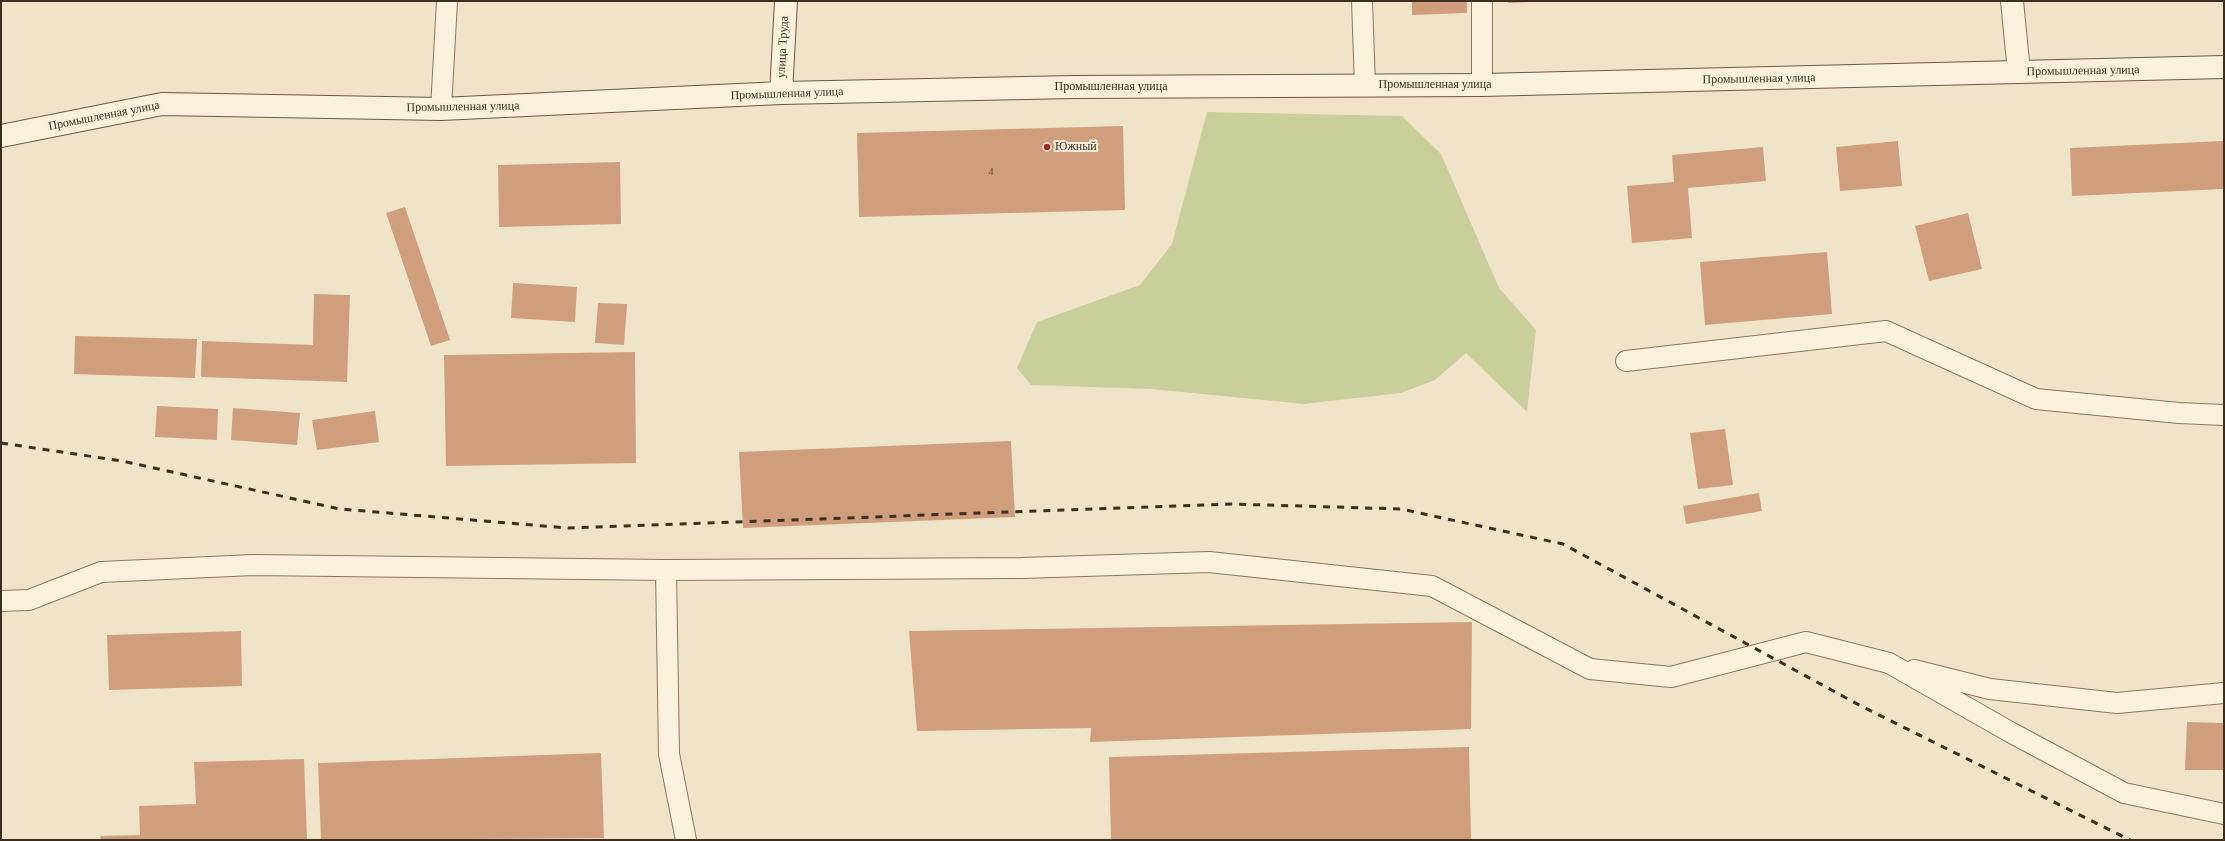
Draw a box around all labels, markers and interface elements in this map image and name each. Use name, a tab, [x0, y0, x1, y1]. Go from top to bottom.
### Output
street label: улица Труда	[774, 16, 792, 78]
street label: Промышленная улица	[2026, 63, 2140, 79]
street label: Промышленная улица	[1702, 71, 1816, 87]
street label: Промышленная улица	[1379, 78, 1491, 92]
street label: Промышленная улица	[1055, 80, 1167, 94]
street label: Промышленная улица	[730, 85, 844, 103]
street label: Промышленная улица	[47, 98, 161, 134]
street label: Промышленная улица	[406, 99, 520, 115]
place label: Южный	[1055, 140, 1097, 154]
marker: Южный	[1042, 142, 1052, 152]
house number: 4	[988, 166, 994, 178]

